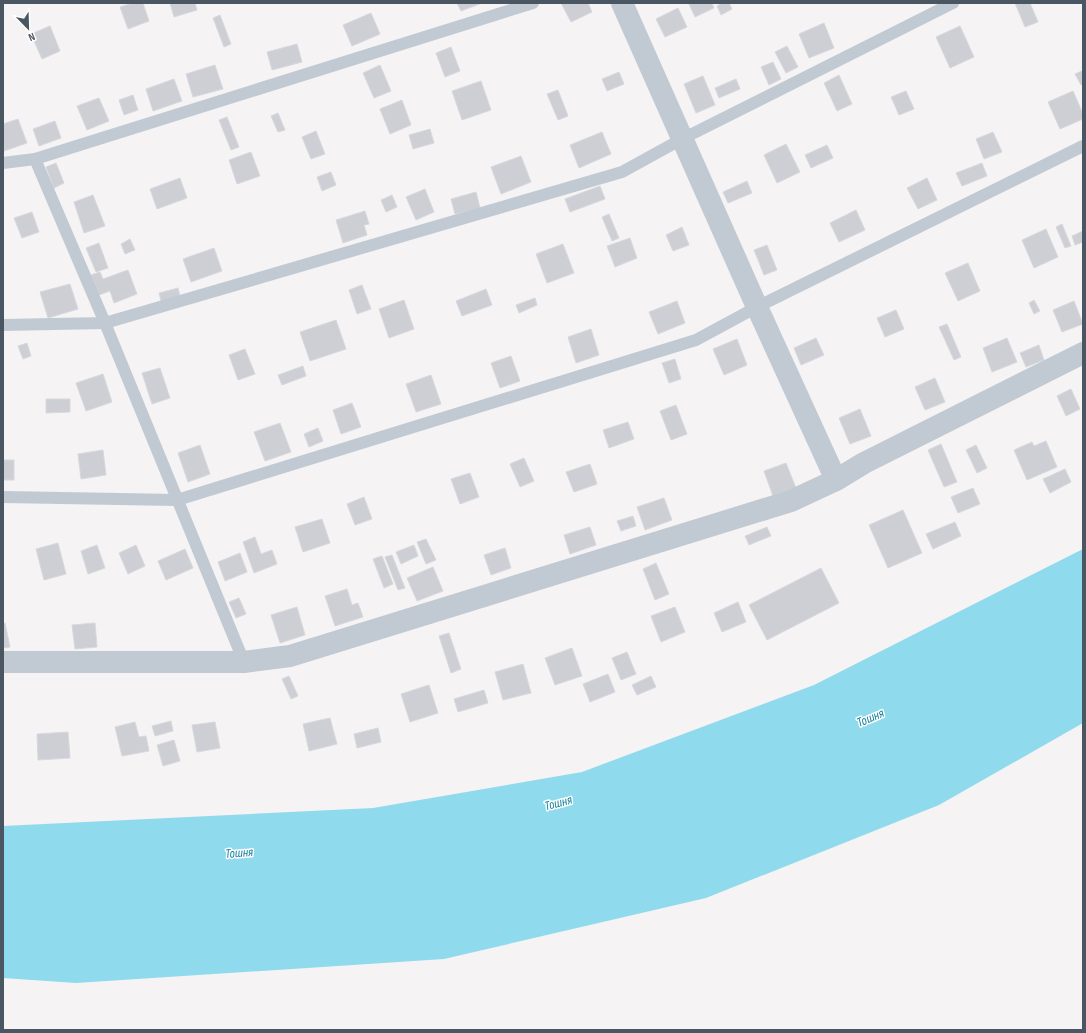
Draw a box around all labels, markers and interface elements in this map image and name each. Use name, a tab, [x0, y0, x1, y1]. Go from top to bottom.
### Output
north arrow	[8, 8, 48, 48]
text: N	[26, 30, 37, 44]
water label: Тошня	[854, 705, 886, 731]
water label: Тошня	[543, 792, 574, 814]
water label: Тошня	[225, 844, 254, 862]

